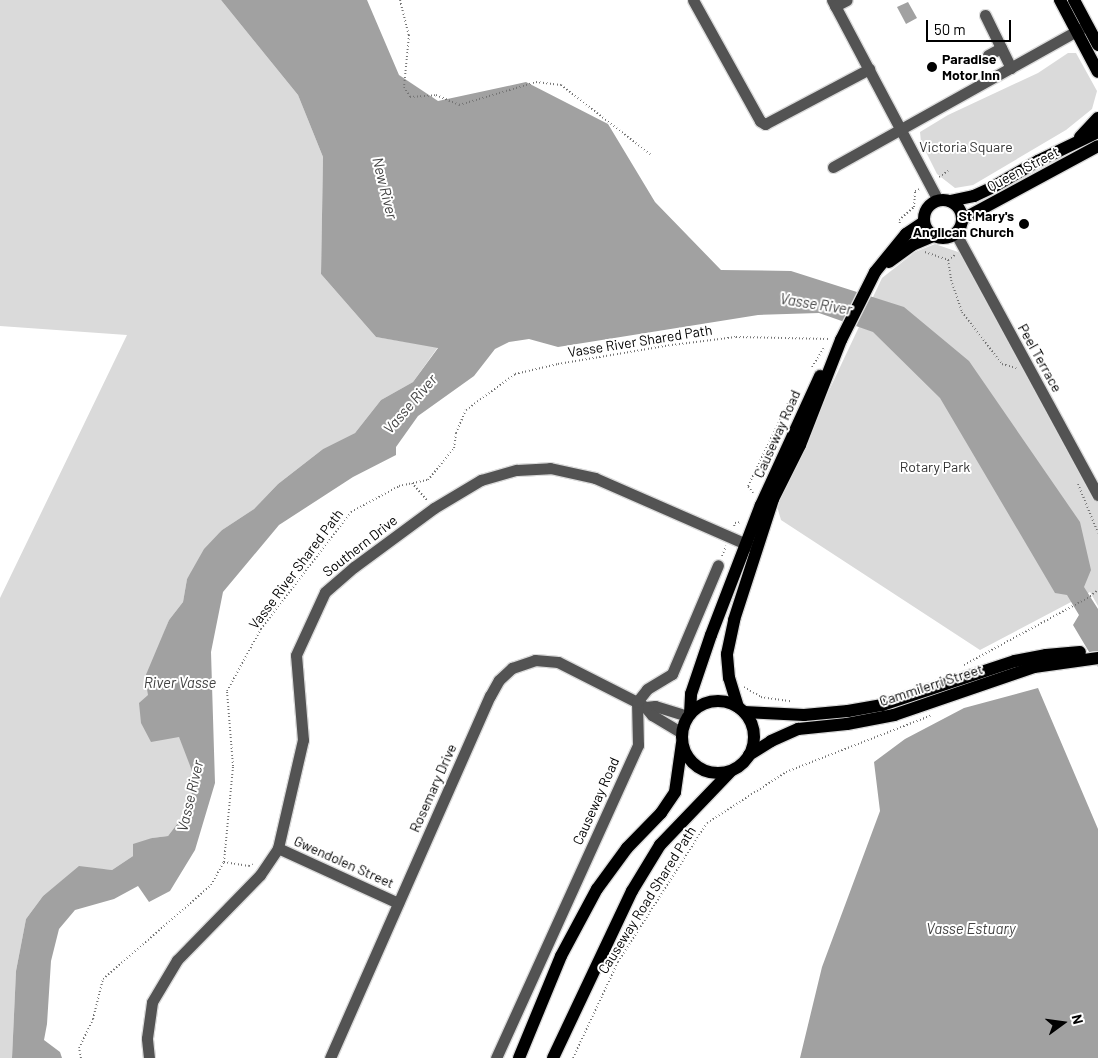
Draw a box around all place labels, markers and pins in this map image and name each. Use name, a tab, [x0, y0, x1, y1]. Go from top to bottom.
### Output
place label: Paradise Motor Inn	[942, 51, 1000, 84]
marker: Paradise Motor Inn	[926, 61, 938, 73]
place label: St Mary's Anglican Church	[913, 208, 1014, 240]
marker: St Mary's Anglican Church	[1018, 218, 1030, 230]

